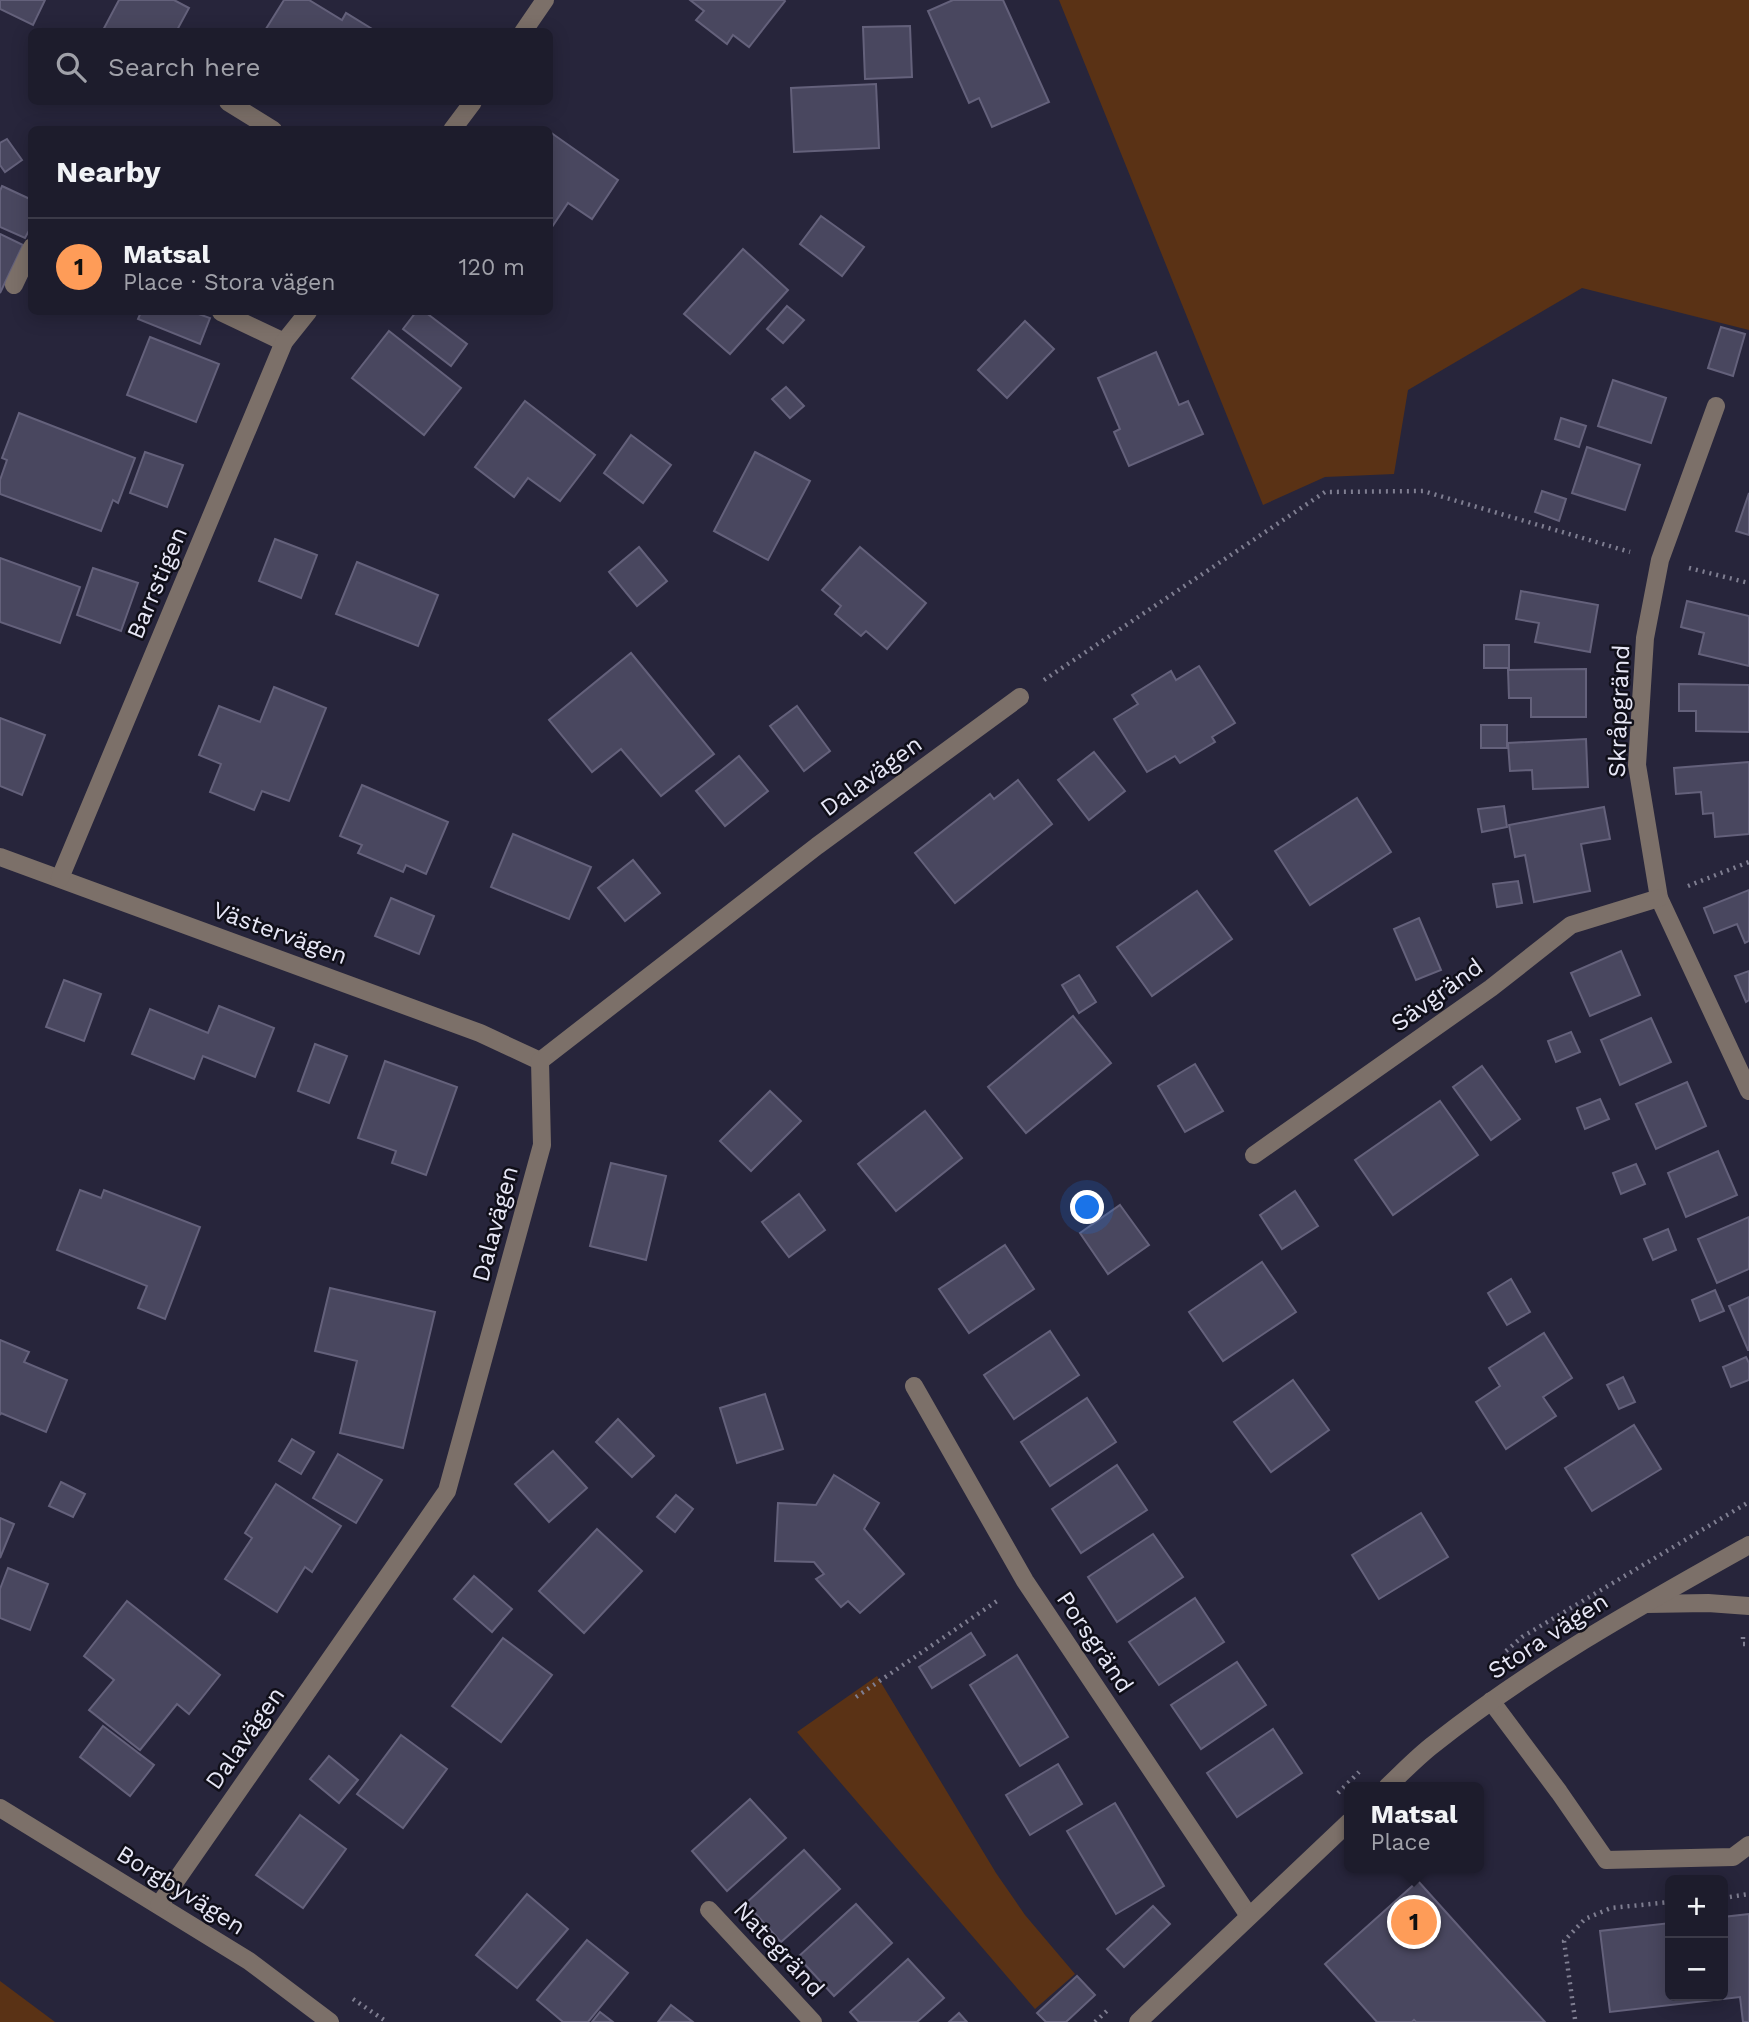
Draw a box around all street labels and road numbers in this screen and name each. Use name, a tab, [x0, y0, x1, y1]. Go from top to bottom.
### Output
street label: Barrstigen	[121, 523, 193, 643]
street label: Skråpgränd	[1603, 644, 1635, 778]
street label: Dalavägen	[815, 730, 927, 822]
street label: Västervägen	[209, 896, 351, 970]
street label: Sävgränd	[1386, 952, 1488, 1038]
street label: Dalavägen	[466, 1163, 524, 1285]
street label: Porsgränd	[1051, 1586, 1139, 1698]
street label: Stora vägen	[1483, 1587, 1613, 1685]
street label: Dalavägen	[200, 1681, 290, 1795]
street label: Borgbyvägen	[112, 1839, 250, 1941]
street label: Nategränd	[728, 1895, 830, 2003]

